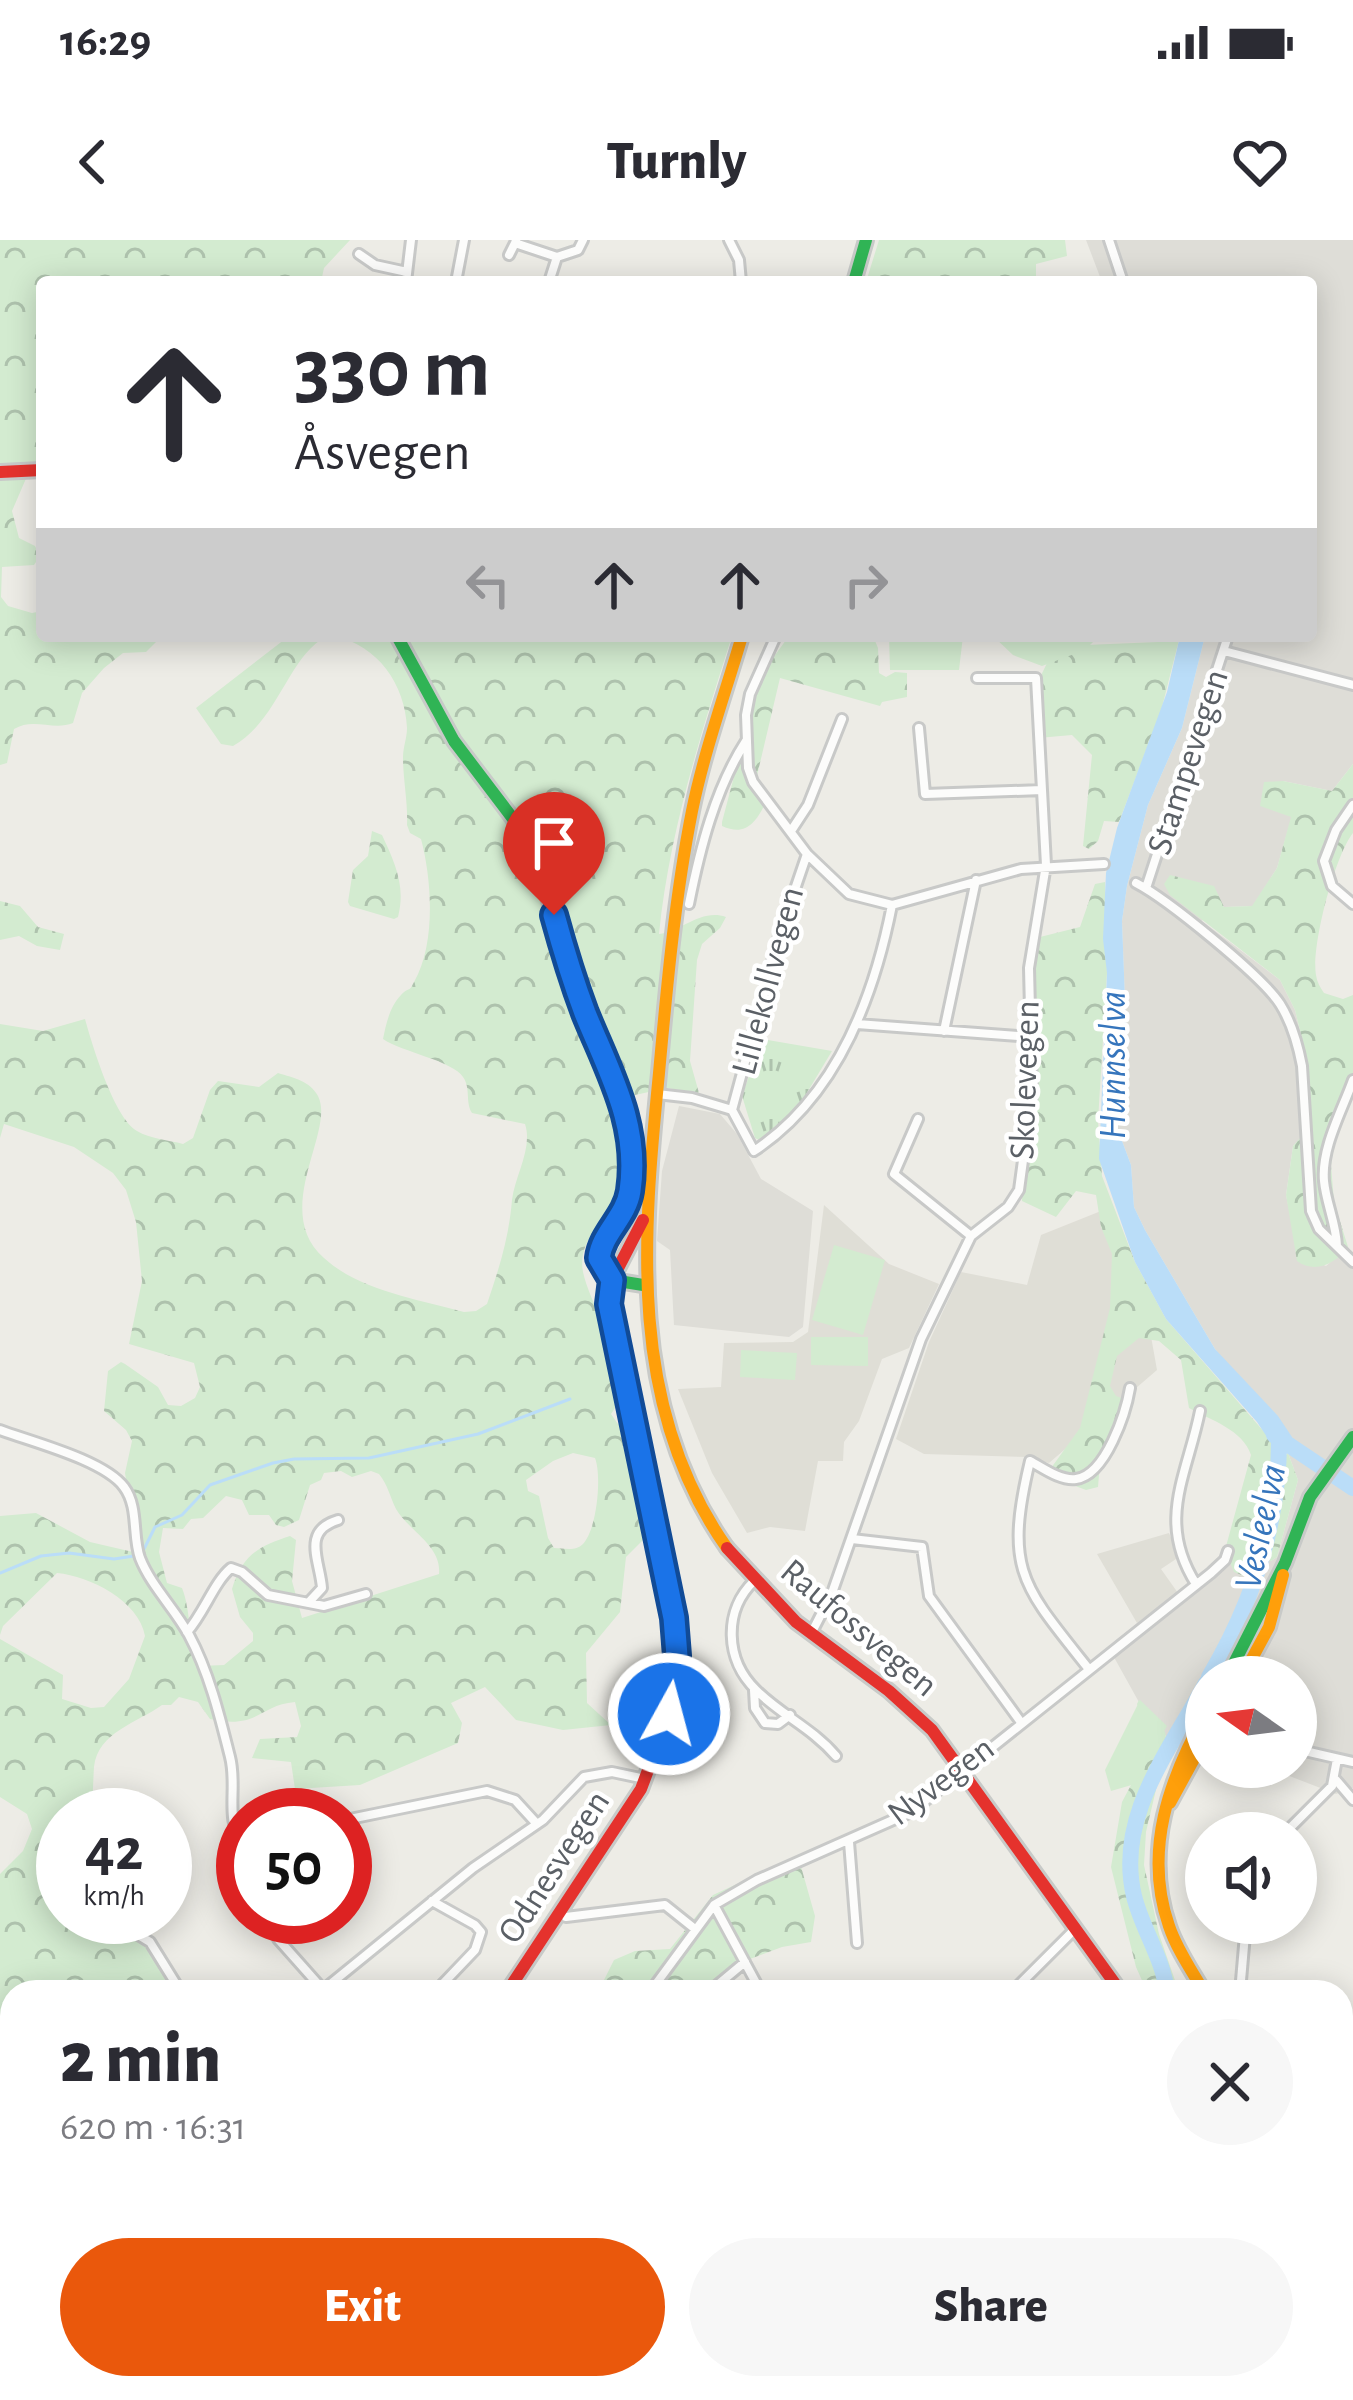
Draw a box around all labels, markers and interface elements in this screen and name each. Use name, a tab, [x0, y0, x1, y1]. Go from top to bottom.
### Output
text: 16:29	[60, 19, 151, 64]
icon: back	[60, 129, 126, 195]
icon: heart	[1227, 129, 1293, 195]
text: Turnly	[606, 135, 747, 189]
icon: ahead	[96, 324, 252, 480]
text: 330 m	[294, 328, 491, 412]
text: Åsvegen	[294, 426, 471, 480]
icon: left	[455, 552, 521, 618]
icon: ahead	[581, 552, 647, 618]
icon: ahead	[707, 552, 773, 618]
icon: right	[833, 552, 899, 618]
street label: Stampevegen	[1141, 665, 1235, 859]
pin	[503, 792, 605, 915]
icon: arrive	[521, 810, 587, 876]
street label: Lillekollvegen	[726, 883, 810, 1079]
water label: Hunnselva	[1094, 991, 1133, 1139]
street label: Skolevegen	[1004, 1000, 1046, 1160]
water label: Vesleelva	[1229, 1461, 1293, 1593]
street label: Raufossvegen	[774, 1552, 944, 1704]
position arrow	[606, 1651, 732, 1777]
north arrow	[1185, 1656, 1317, 1788]
map controls	[1185, 1656, 1317, 1944]
street label: Nyvegen	[881, 1730, 1001, 1832]
street label: Odnesvegen	[492, 1784, 616, 1950]
speed limit sign: 50	[216, 1788, 372, 1944]
button: sound	[1185, 1812, 1317, 1944]
text: 42	[85, 1821, 143, 1881]
text: km/h	[83, 1881, 145, 1911]
button: close	[1167, 2019, 1293, 2145]
text: 2 min	[60, 2023, 221, 2095]
text: 620 m · 16:31	[60, 2108, 246, 2147]
button: Exit	[60, 2238, 665, 2376]
button: Share	[689, 2238, 1293, 2376]

